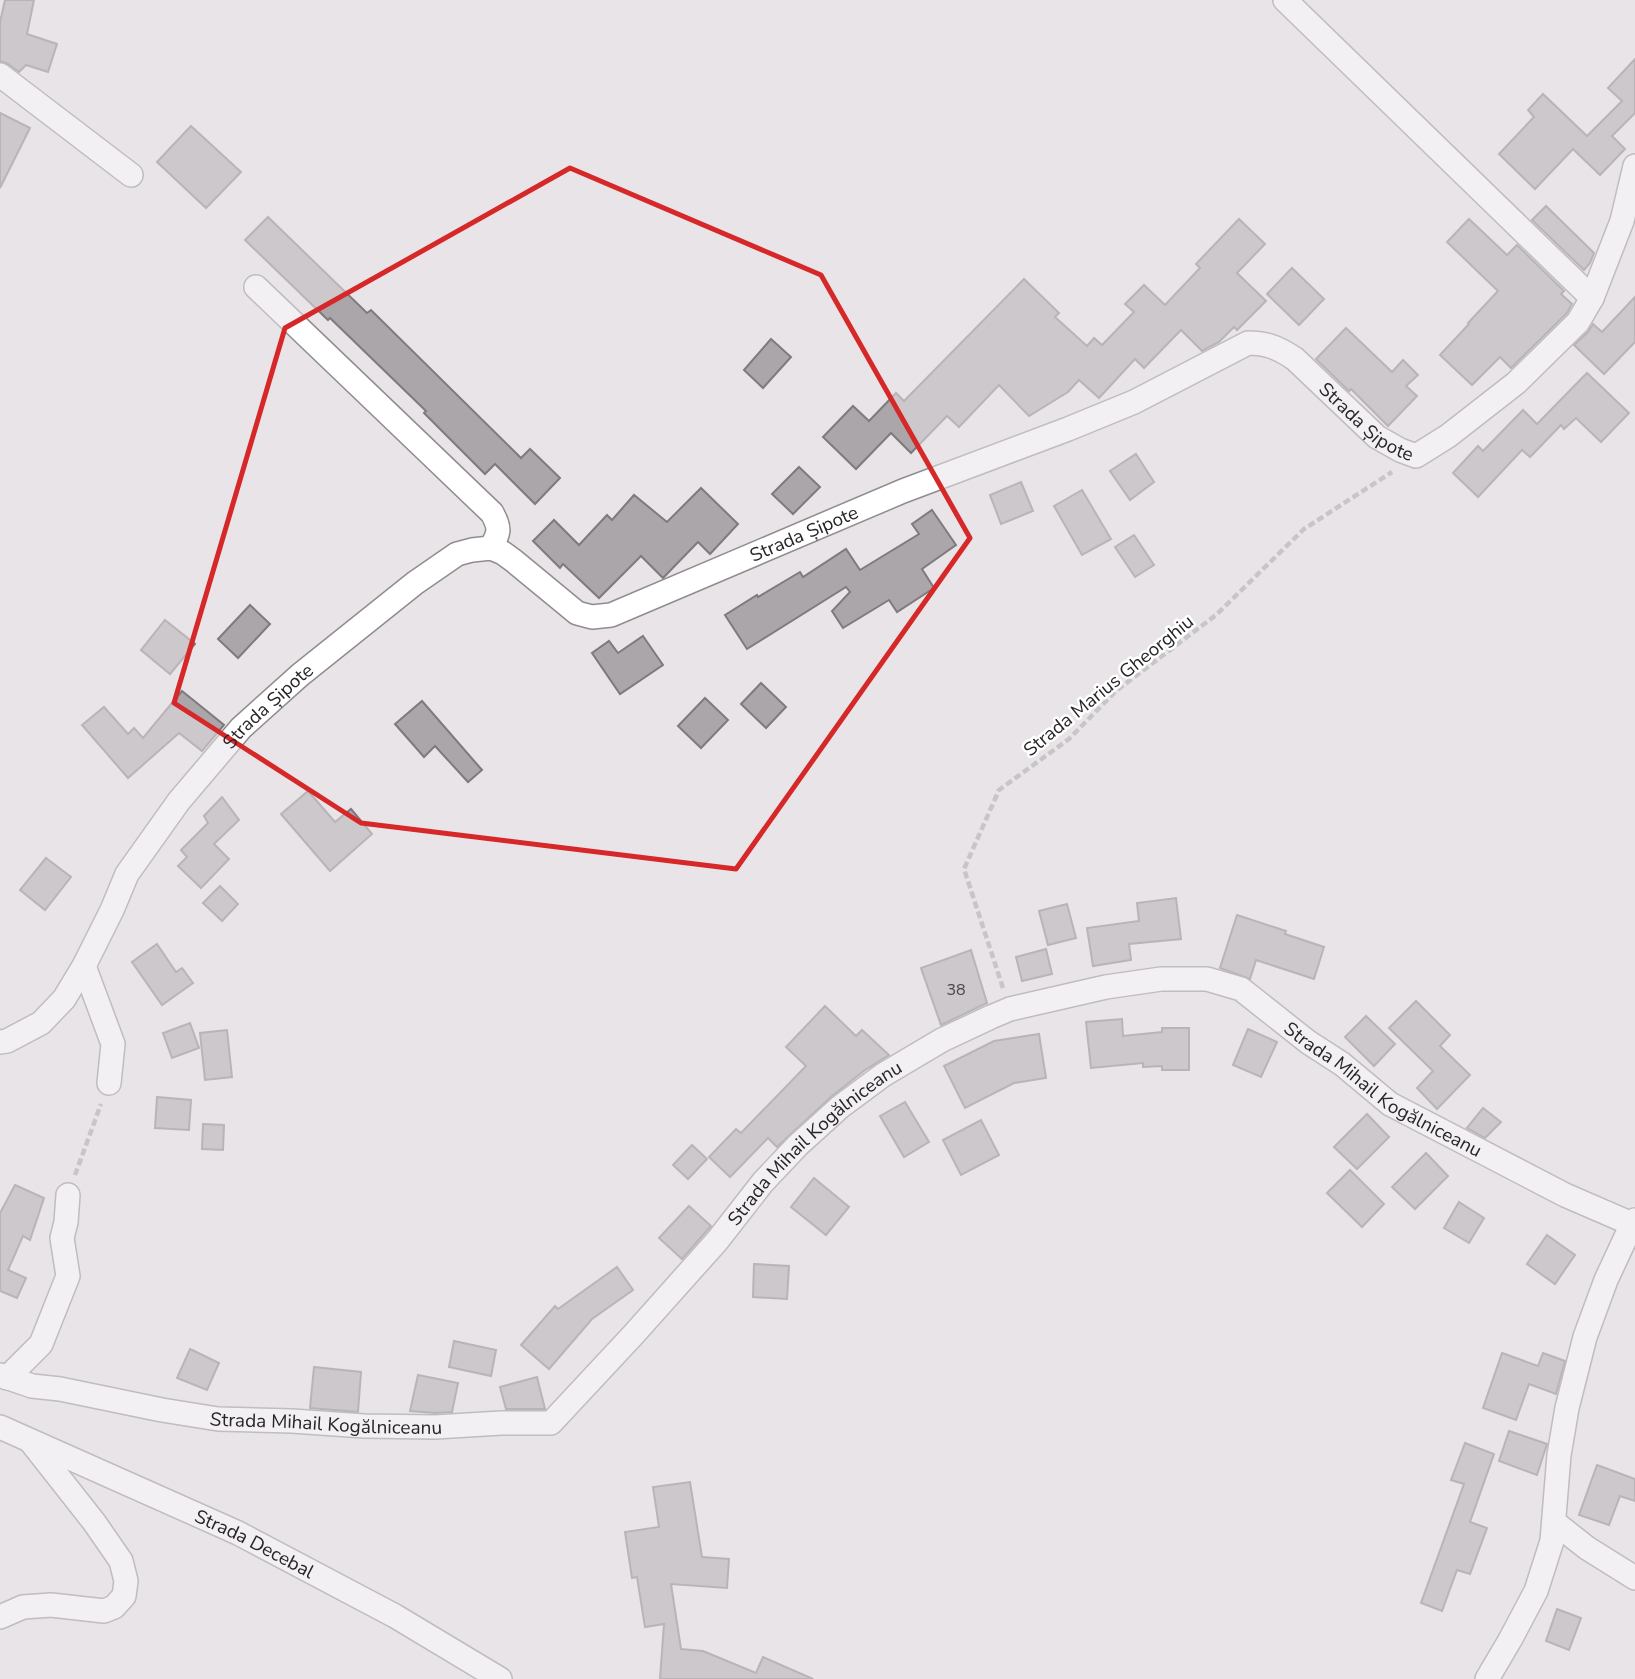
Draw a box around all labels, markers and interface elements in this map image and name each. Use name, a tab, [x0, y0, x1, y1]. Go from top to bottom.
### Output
street label: Strada Șipote	[1313, 376, 1417, 468]
street label: Strada Șipote	[746, 500, 862, 569]
street label: Strada Marius Gheorghiu	[1018, 609, 1199, 763]
street label: Strada Șipote	[217, 657, 319, 755]
house number: 38	[946, 979, 966, 1001]
street label: Strada Mihail Kogălniceanu	[1278, 1016, 1486, 1164]
street label: Strada Mihail Kogălniceanu	[722, 1055, 907, 1231]
street label: Strada Mihail Kogălniceanu	[208, 1406, 443, 1441]
street label: Strada Decebal	[190, 1503, 319, 1585]

